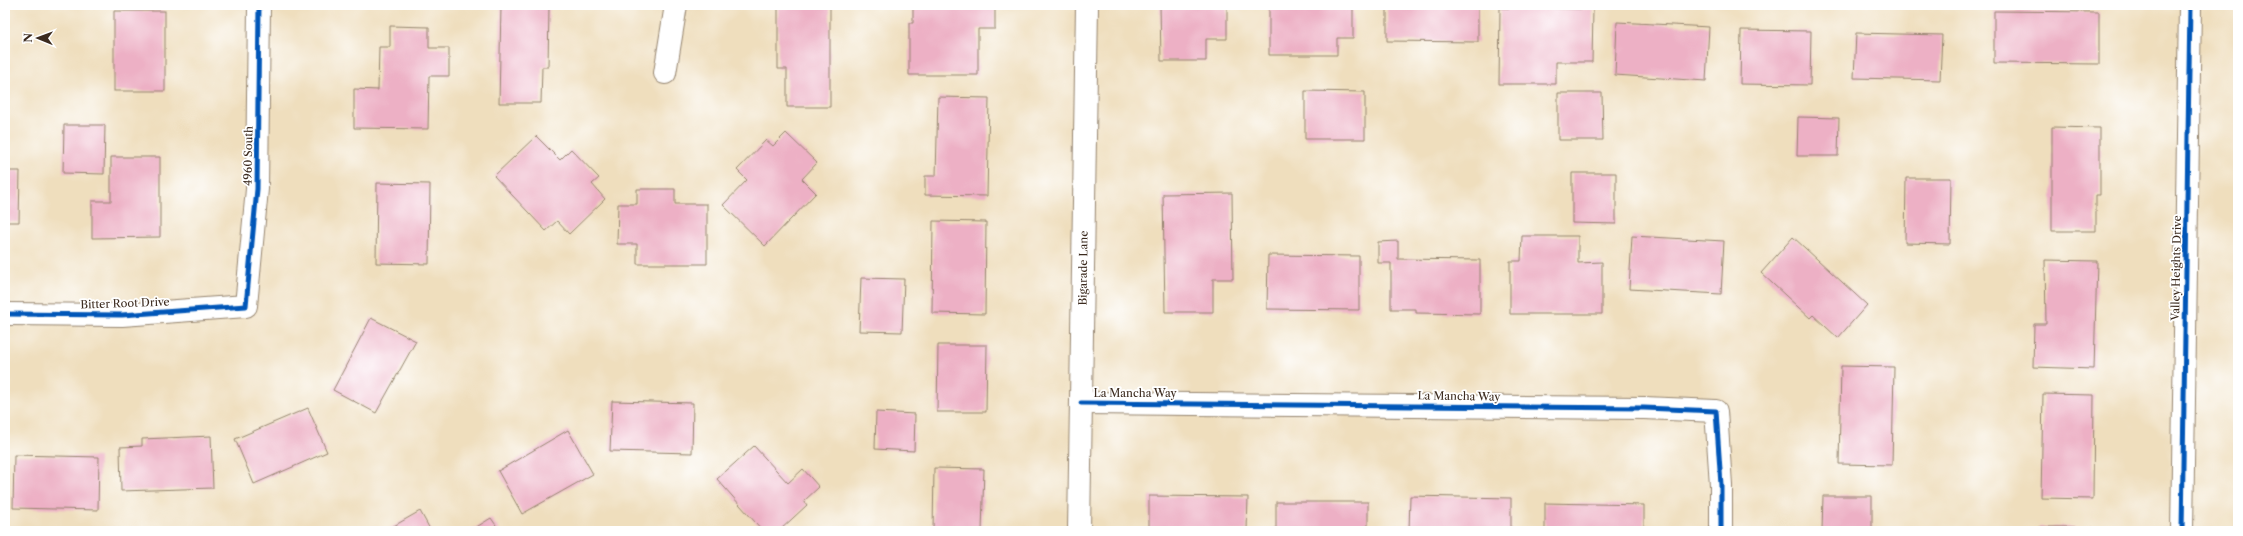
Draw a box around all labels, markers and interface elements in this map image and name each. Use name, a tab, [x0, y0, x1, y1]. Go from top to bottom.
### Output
north arrow	[18, 18, 58, 58]
text: N	[21, 32, 35, 43]
street label: 4960 South	[240, 126, 256, 186]
street label: Valley Heights Drive	[2168, 215, 2184, 322]
street label: Bigarade Lane	[1075, 230, 1091, 306]
street label: Bitter Root Drive	[80, 294, 170, 312]
street label: La Mancha Way	[1093, 386, 1177, 400]
street label: La Mancha Way	[1417, 388, 1502, 404]

